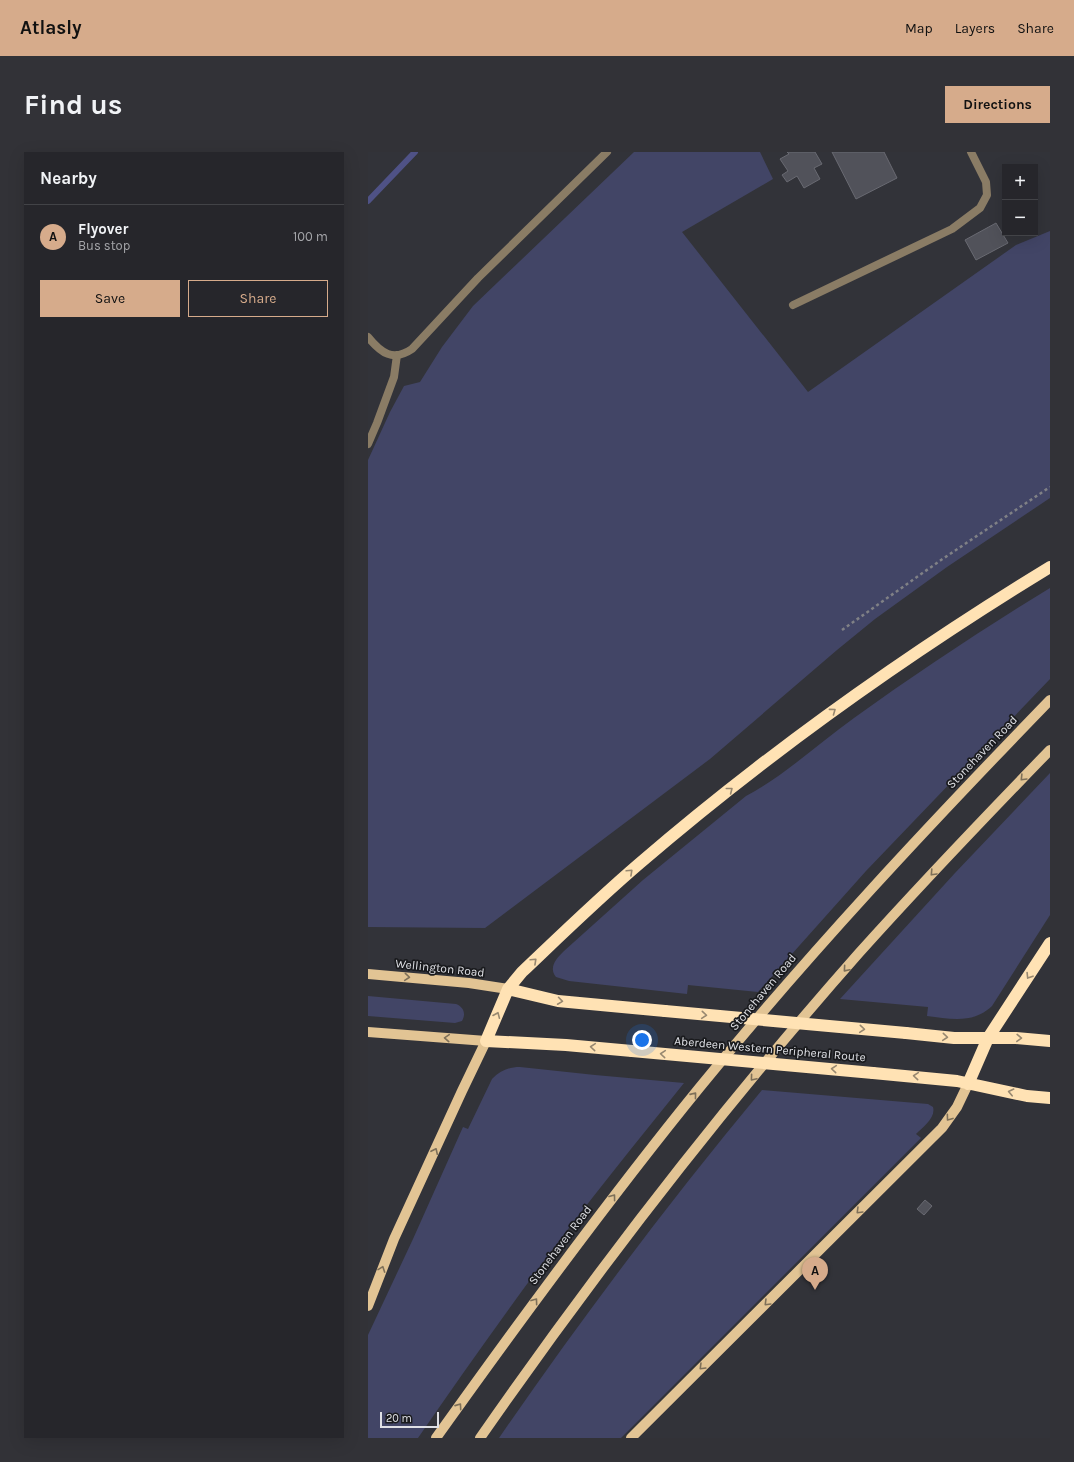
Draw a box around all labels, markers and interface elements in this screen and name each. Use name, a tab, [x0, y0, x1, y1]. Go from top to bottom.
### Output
text: Atlasly	[20, 17, 82, 39]
text: Map	[905, 20, 933, 37]
text: Layers	[955, 20, 995, 37]
text: Share	[1017, 20, 1054, 37]
button: Directions	[945, 86, 1050, 123]
text: Find us	[24, 88, 123, 121]
map controls	[1002, 164, 1038, 236]
button: +	[1002, 164, 1038, 200]
text: Nearby	[40, 168, 97, 188]
button: −	[1002, 200, 1038, 236]
text: Flyover	[78, 220, 128, 238]
text: A	[49, 229, 57, 244]
text: 100 m	[293, 229, 328, 244]
text: Bus stop	[78, 238, 130, 253]
button: Save	[40, 280, 180, 317]
button: Share	[188, 280, 328, 317]
one-way arrow	[829, 709, 836, 716]
street label: Stonehaven Road	[944, 713, 1020, 791]
one-way arrow	[1020, 773, 1028, 781]
one-way arrow	[726, 787, 733, 794]
one-way arrow	[931, 868, 938, 875]
one-way arrow	[625, 870, 633, 877]
street label: Stonehaven Road	[727, 951, 799, 1033]
street label: Wellington Road	[395, 956, 485, 980]
one-way arrow	[529, 958, 537, 965]
one-way arrow	[844, 964, 851, 971]
one-way arrow	[1026, 971, 1033, 978]
one-way arrow	[404, 973, 410, 982]
one-way arrow	[557, 996, 563, 1005]
one-way arrow	[701, 1010, 707, 1019]
one-way arrow	[493, 1012, 501, 1019]
one-way arrow	[859, 1025, 865, 1034]
your location	[632, 1030, 652, 1050]
one-way arrow	[942, 1033, 948, 1042]
one-way arrow	[444, 1034, 450, 1043]
street label: Aberdeen Western Peripheral Route	[674, 1034, 866, 1064]
one-way arrow	[1016, 1034, 1022, 1042]
one-way arrow	[590, 1043, 596, 1052]
one-way arrow	[660, 1049, 666, 1058]
one-way arrow	[831, 1065, 837, 1074]
one-way arrow	[913, 1072, 919, 1081]
one-way arrow	[750, 1074, 757, 1081]
one-way arrow	[1008, 1089, 1015, 1097]
one-way arrow	[689, 1092, 696, 1099]
one-way arrow	[947, 1113, 954, 1120]
one-way arrow	[430, 1147, 438, 1155]
one-way arrow	[608, 1194, 615, 1201]
street label: Stonehaven Road	[526, 1203, 594, 1287]
one-way arrow	[856, 1206, 864, 1214]
pin: A	[802, 1257, 828, 1290]
one-way arrow	[377, 1266, 385, 1273]
one-way arrow	[530, 1298, 537, 1305]
one-way arrow	[764, 1298, 772, 1306]
one-way arrow	[699, 1362, 707, 1370]
one-way arrow	[454, 1404, 461, 1411]
scale bar	[380, 1410, 439, 1429]
text: 20 m	[386, 1412, 412, 1425]

